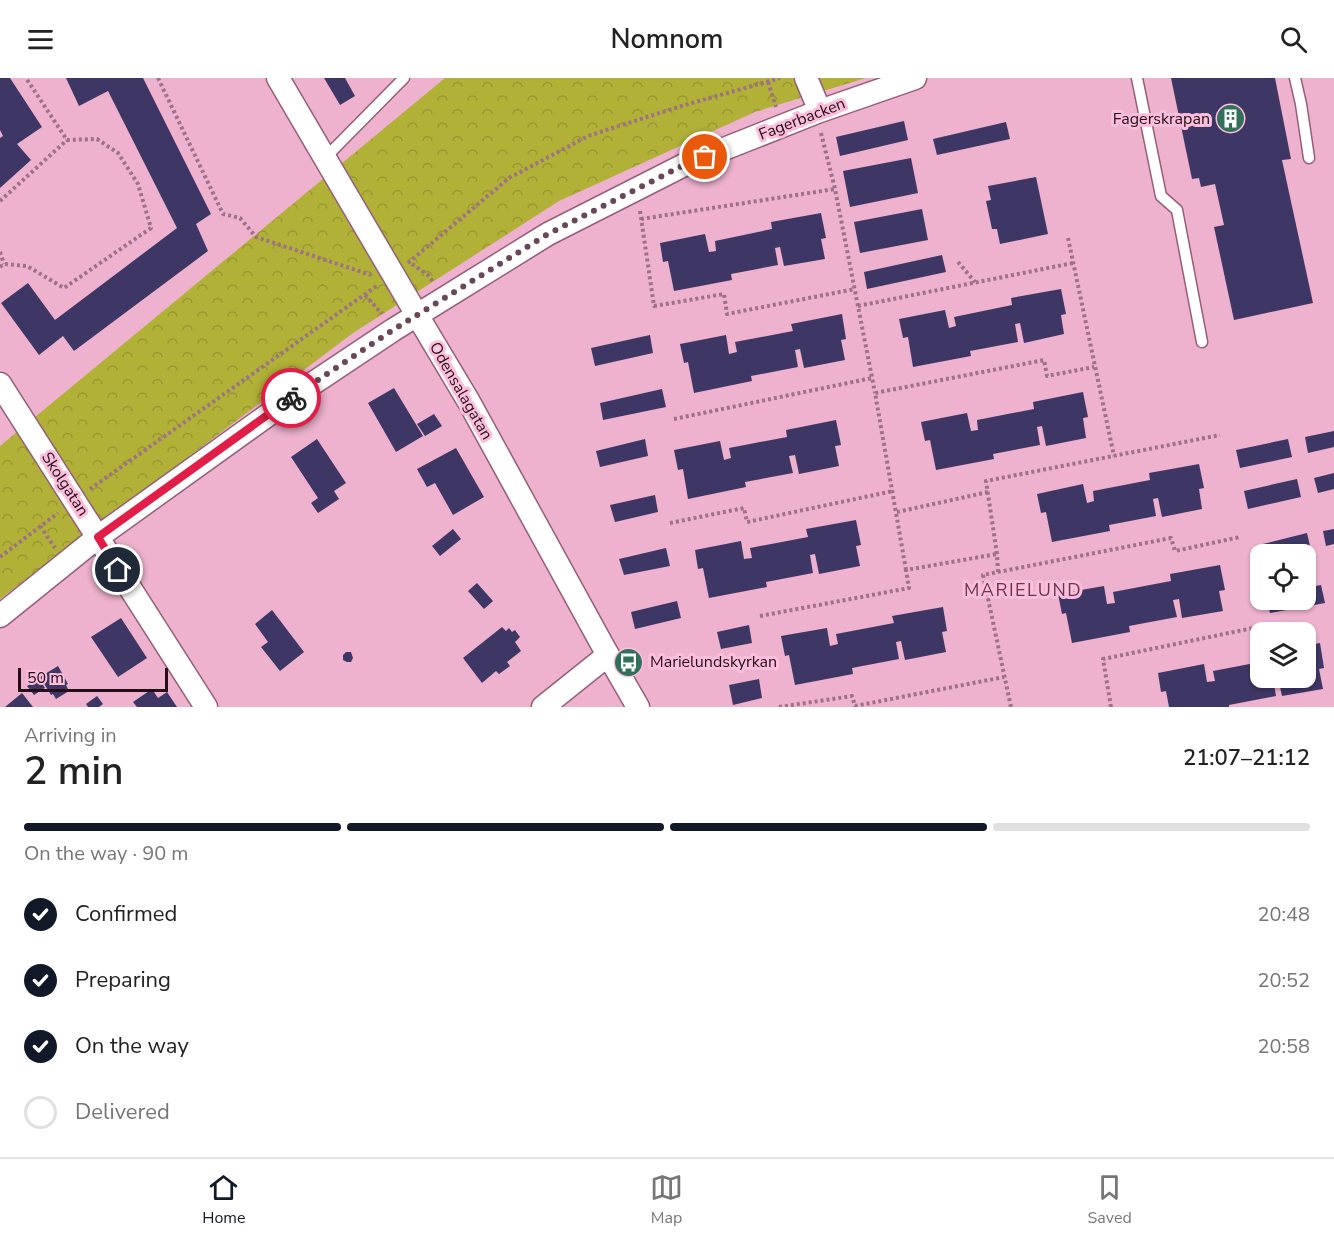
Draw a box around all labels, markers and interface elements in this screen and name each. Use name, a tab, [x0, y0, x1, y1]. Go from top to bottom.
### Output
text: Nomnom	[611, 21, 723, 58]
icon: menu	[24, 23, 57, 56]
icon: search	[1277, 23, 1310, 56]
street label: Fagerbacken	[755, 92, 849, 146]
building icon: Fagerskrapan	[1215, 103, 1247, 135]
place label: Fagerskrapan	[1113, 108, 1210, 130]
pin	[679, 131, 730, 182]
icon: bag	[688, 140, 721, 173]
street label: Odensalagatan	[424, 338, 498, 444]
courier	[261, 368, 321, 428]
icon: bike	[275, 382, 308, 415]
street label: Skolgatan	[36, 448, 94, 520]
pin	[92, 544, 143, 595]
map controls	[1250, 544, 1316, 688]
button: locate	[1250, 544, 1316, 610]
icon: home	[101, 553, 134, 586]
district label: MARIELUND	[964, 578, 1082, 602]
button: layers	[1250, 622, 1316, 688]
bus stop icon: Marielundskyrkan	[613, 646, 645, 678]
place label: Marielundskyrkan	[650, 651, 777, 673]
scale bar	[18, 665, 168, 692]
text: 50 m	[27, 667, 64, 689]
text: Arriving in	[24, 722, 117, 749]
text: 21:07–21:12	[1183, 743, 1310, 773]
text: 2 min	[24, 745, 123, 798]
text: On the way · 90 m	[24, 840, 188, 867]
icon: check	[24, 898, 57, 931]
text: Confirmed	[75, 899, 177, 929]
text: 20:48	[1257, 901, 1310, 928]
icon: check	[24, 964, 57, 997]
text: Preparing	[75, 965, 171, 995]
text: 20:52	[1257, 967, 1310, 994]
icon: check	[24, 1030, 57, 1063]
text: On the way	[75, 1031, 189, 1061]
text: 20:58	[1257, 1033, 1310, 1060]
text: Delivered	[75, 1097, 170, 1127]
tab: Home	[202, 1171, 246, 1229]
tab: Map	[650, 1171, 683, 1229]
tab: Saved	[1088, 1171, 1132, 1229]

